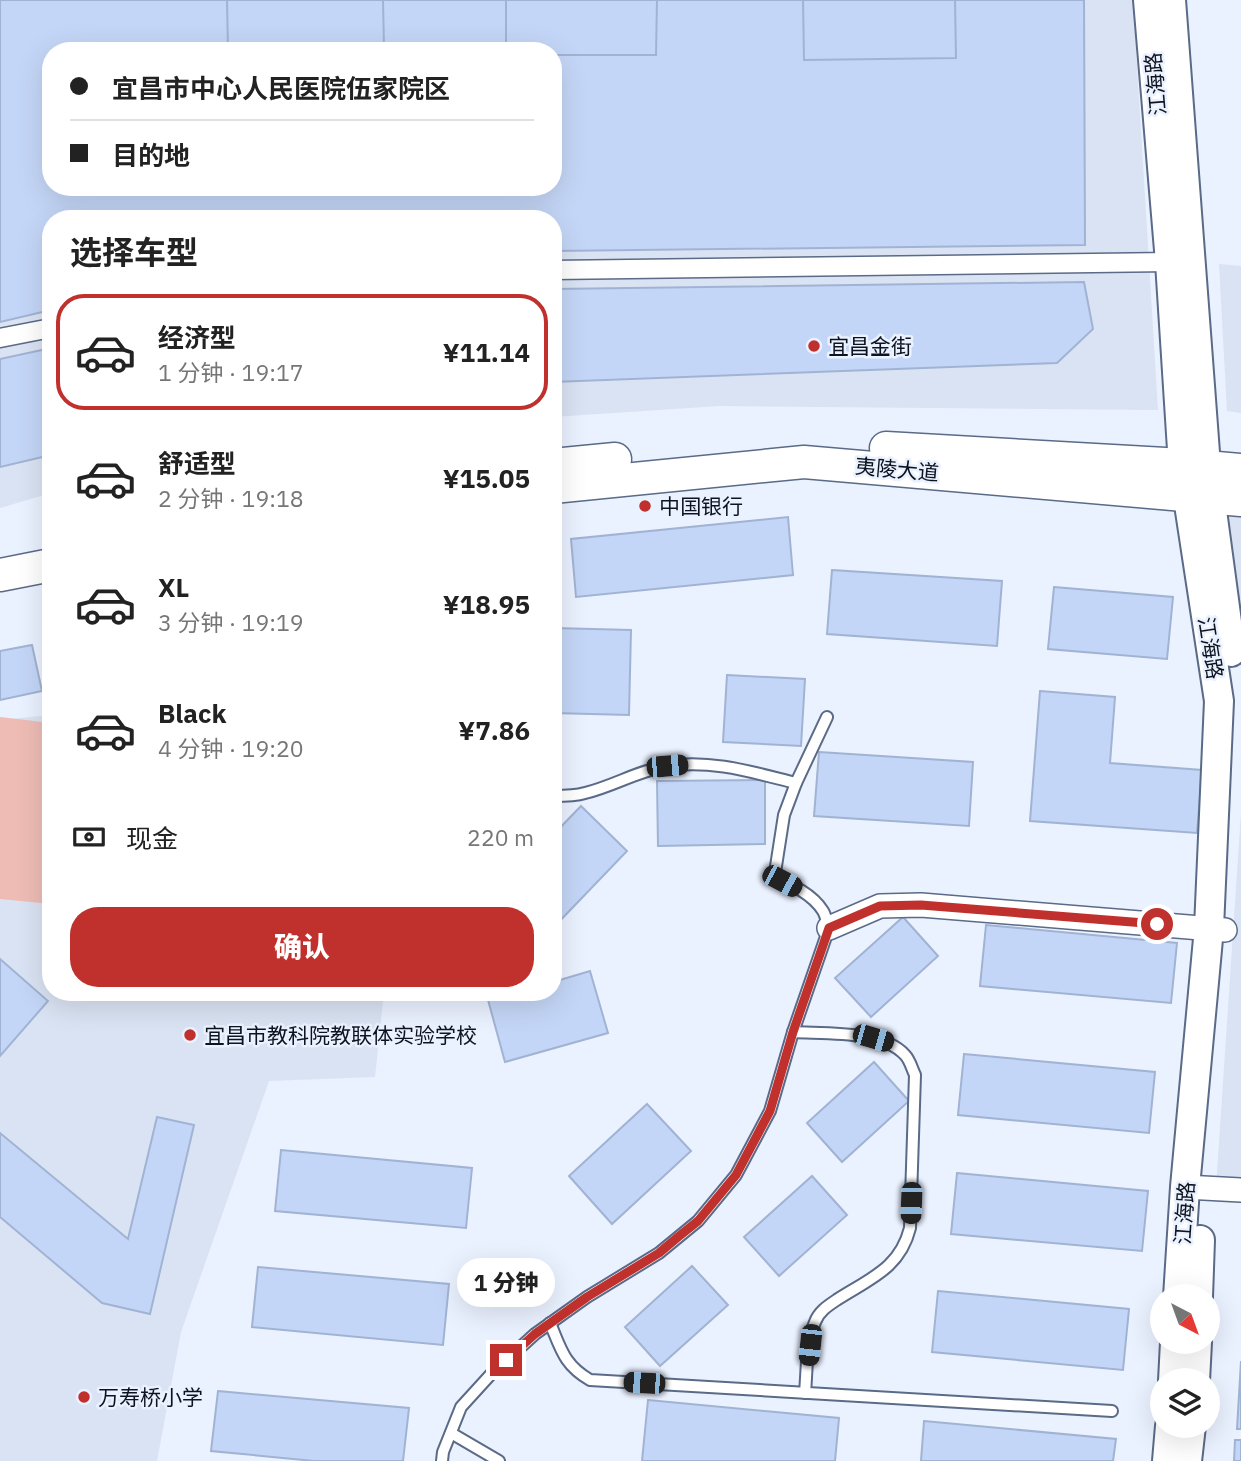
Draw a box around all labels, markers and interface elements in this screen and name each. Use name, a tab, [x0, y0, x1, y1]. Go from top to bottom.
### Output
street label: 江海路	[1138, 51, 1172, 117]
text: 宜昌市中心人民医院伍家院区	[112, 71, 450, 105]
text: 目的地	[112, 138, 190, 172]
text: 选择车型	[70, 231, 198, 273]
text: 经济型	[158, 320, 236, 354]
icon: car	[74, 321, 137, 384]
place label: 宜昌金街	[828, 332, 912, 360]
text: ¥11.14	[443, 335, 530, 369]
marker: 宜昌金街	[806, 338, 822, 354]
text: 1 分钟 · 19:17	[158, 357, 304, 387]
text: 舒适型	[158, 446, 236, 480]
icon: car	[74, 447, 137, 510]
street label: 夷陵大道	[854, 451, 940, 487]
text: ¥15.05	[443, 461, 530, 495]
text: 2 分钟 · 19:18	[158, 483, 304, 513]
place label: 中国银行	[659, 492, 743, 520]
marker: 中国银行	[637, 498, 653, 514]
text: XL	[158, 570, 189, 604]
icon: car	[74, 573, 137, 636]
text: ¥18.95	[443, 587, 530, 621]
text: 3 分钟 · 19:19	[158, 607, 304, 637]
street label: 江海路	[1192, 615, 1230, 681]
text: Black	[158, 696, 226, 730]
icon: car	[74, 699, 137, 762]
text: ¥7.86	[458, 713, 530, 747]
text: 4 分钟 · 19:20	[158, 733, 304, 763]
car	[646, 754, 689, 778]
icon: cash	[70, 818, 108, 856]
text: 现金	[126, 821, 178, 855]
text: 220 m	[467, 822, 534, 852]
car	[759, 862, 806, 900]
button: 确认	[70, 907, 534, 987]
route start	[1141, 908, 1173, 940]
place label: 宜昌市教科院教联体实验学校	[204, 1021, 477, 1049]
car	[850, 1022, 897, 1054]
marker: 宜昌市教科院教联体实验学校	[182, 1027, 198, 1043]
street label: 江海路	[1168, 1181, 1200, 1245]
car	[900, 1182, 923, 1224]
callout: 1 分钟	[457, 1258, 555, 1308]
text: 1 分钟	[473, 1267, 539, 1297]
north arrow	[1150, 1284, 1220, 1354]
map controls	[1150, 1284, 1220, 1438]
car	[798, 1323, 823, 1367]
route end	[490, 1344, 522, 1376]
button: layers	[1150, 1368, 1220, 1438]
car	[623, 1371, 666, 1395]
place label: 万寿桥小学	[98, 1383, 203, 1411]
marker: 万寿桥小学	[76, 1389, 92, 1405]

